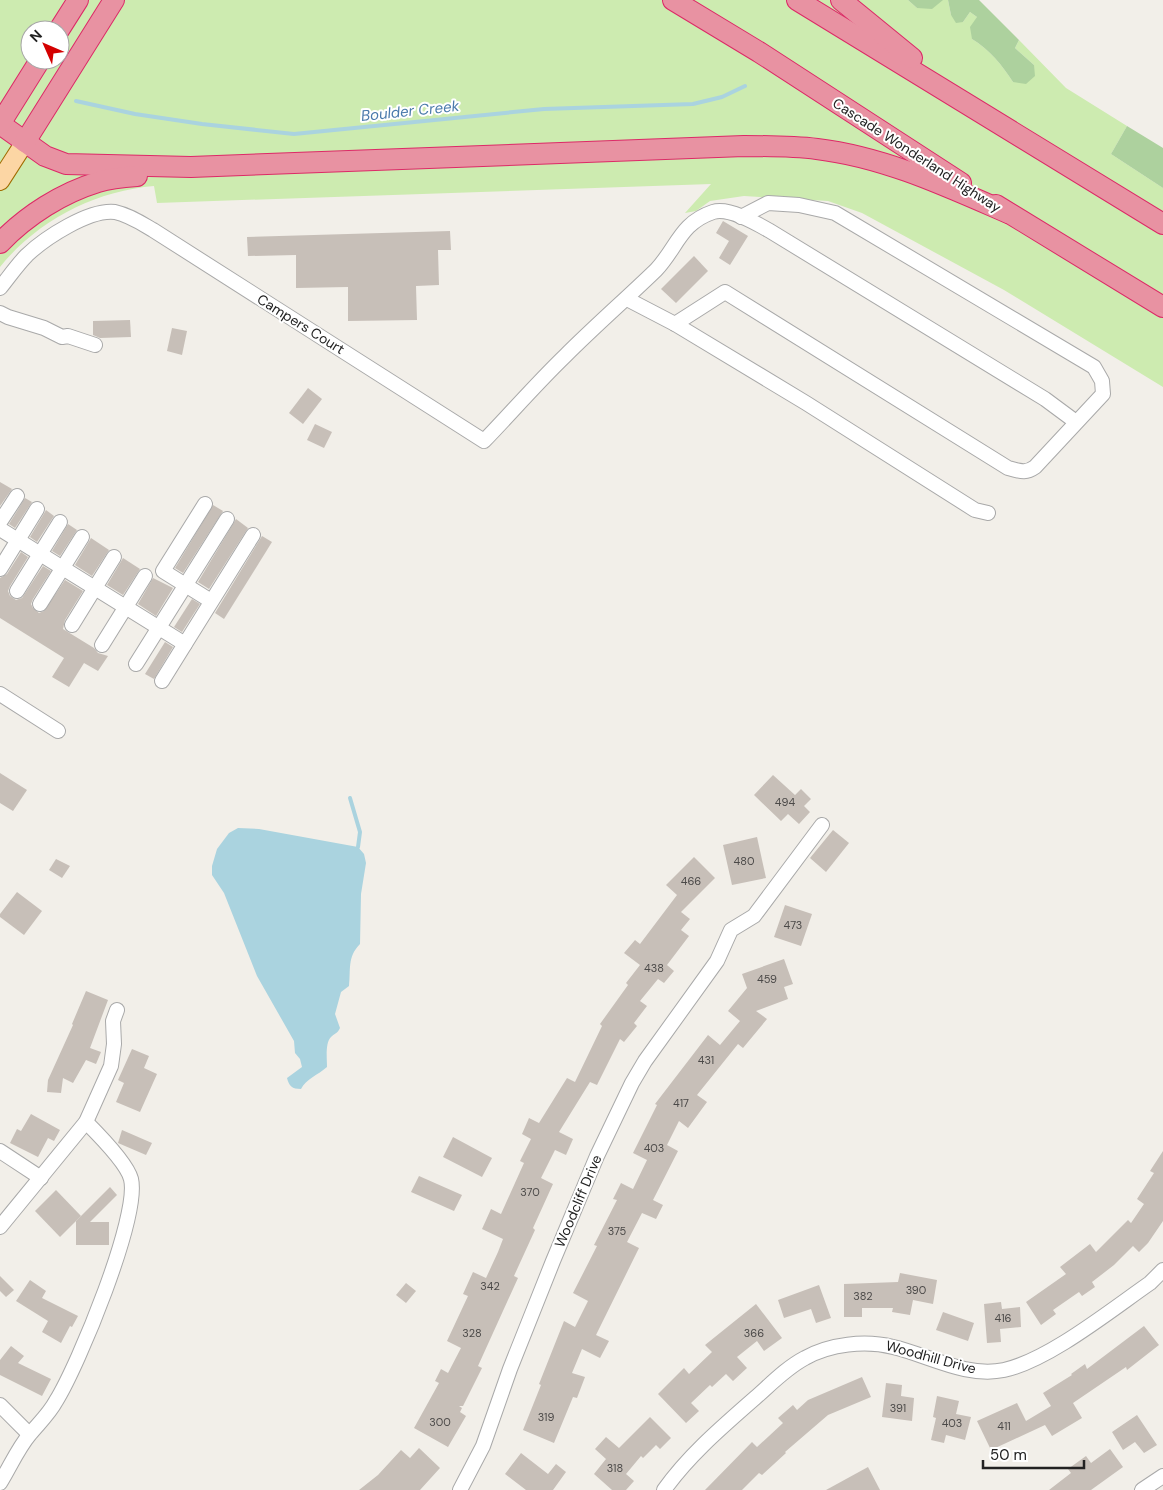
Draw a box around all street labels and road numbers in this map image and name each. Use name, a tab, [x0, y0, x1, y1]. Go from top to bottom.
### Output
street label: Cascade Wonderland Highway	[829, 94, 1005, 216]
street label: Campers Court	[254, 290, 348, 358]
street label: Woodcliff Drive	[550, 1152, 606, 1250]
street label: Woodhill Drive	[884, 1336, 978, 1378]

